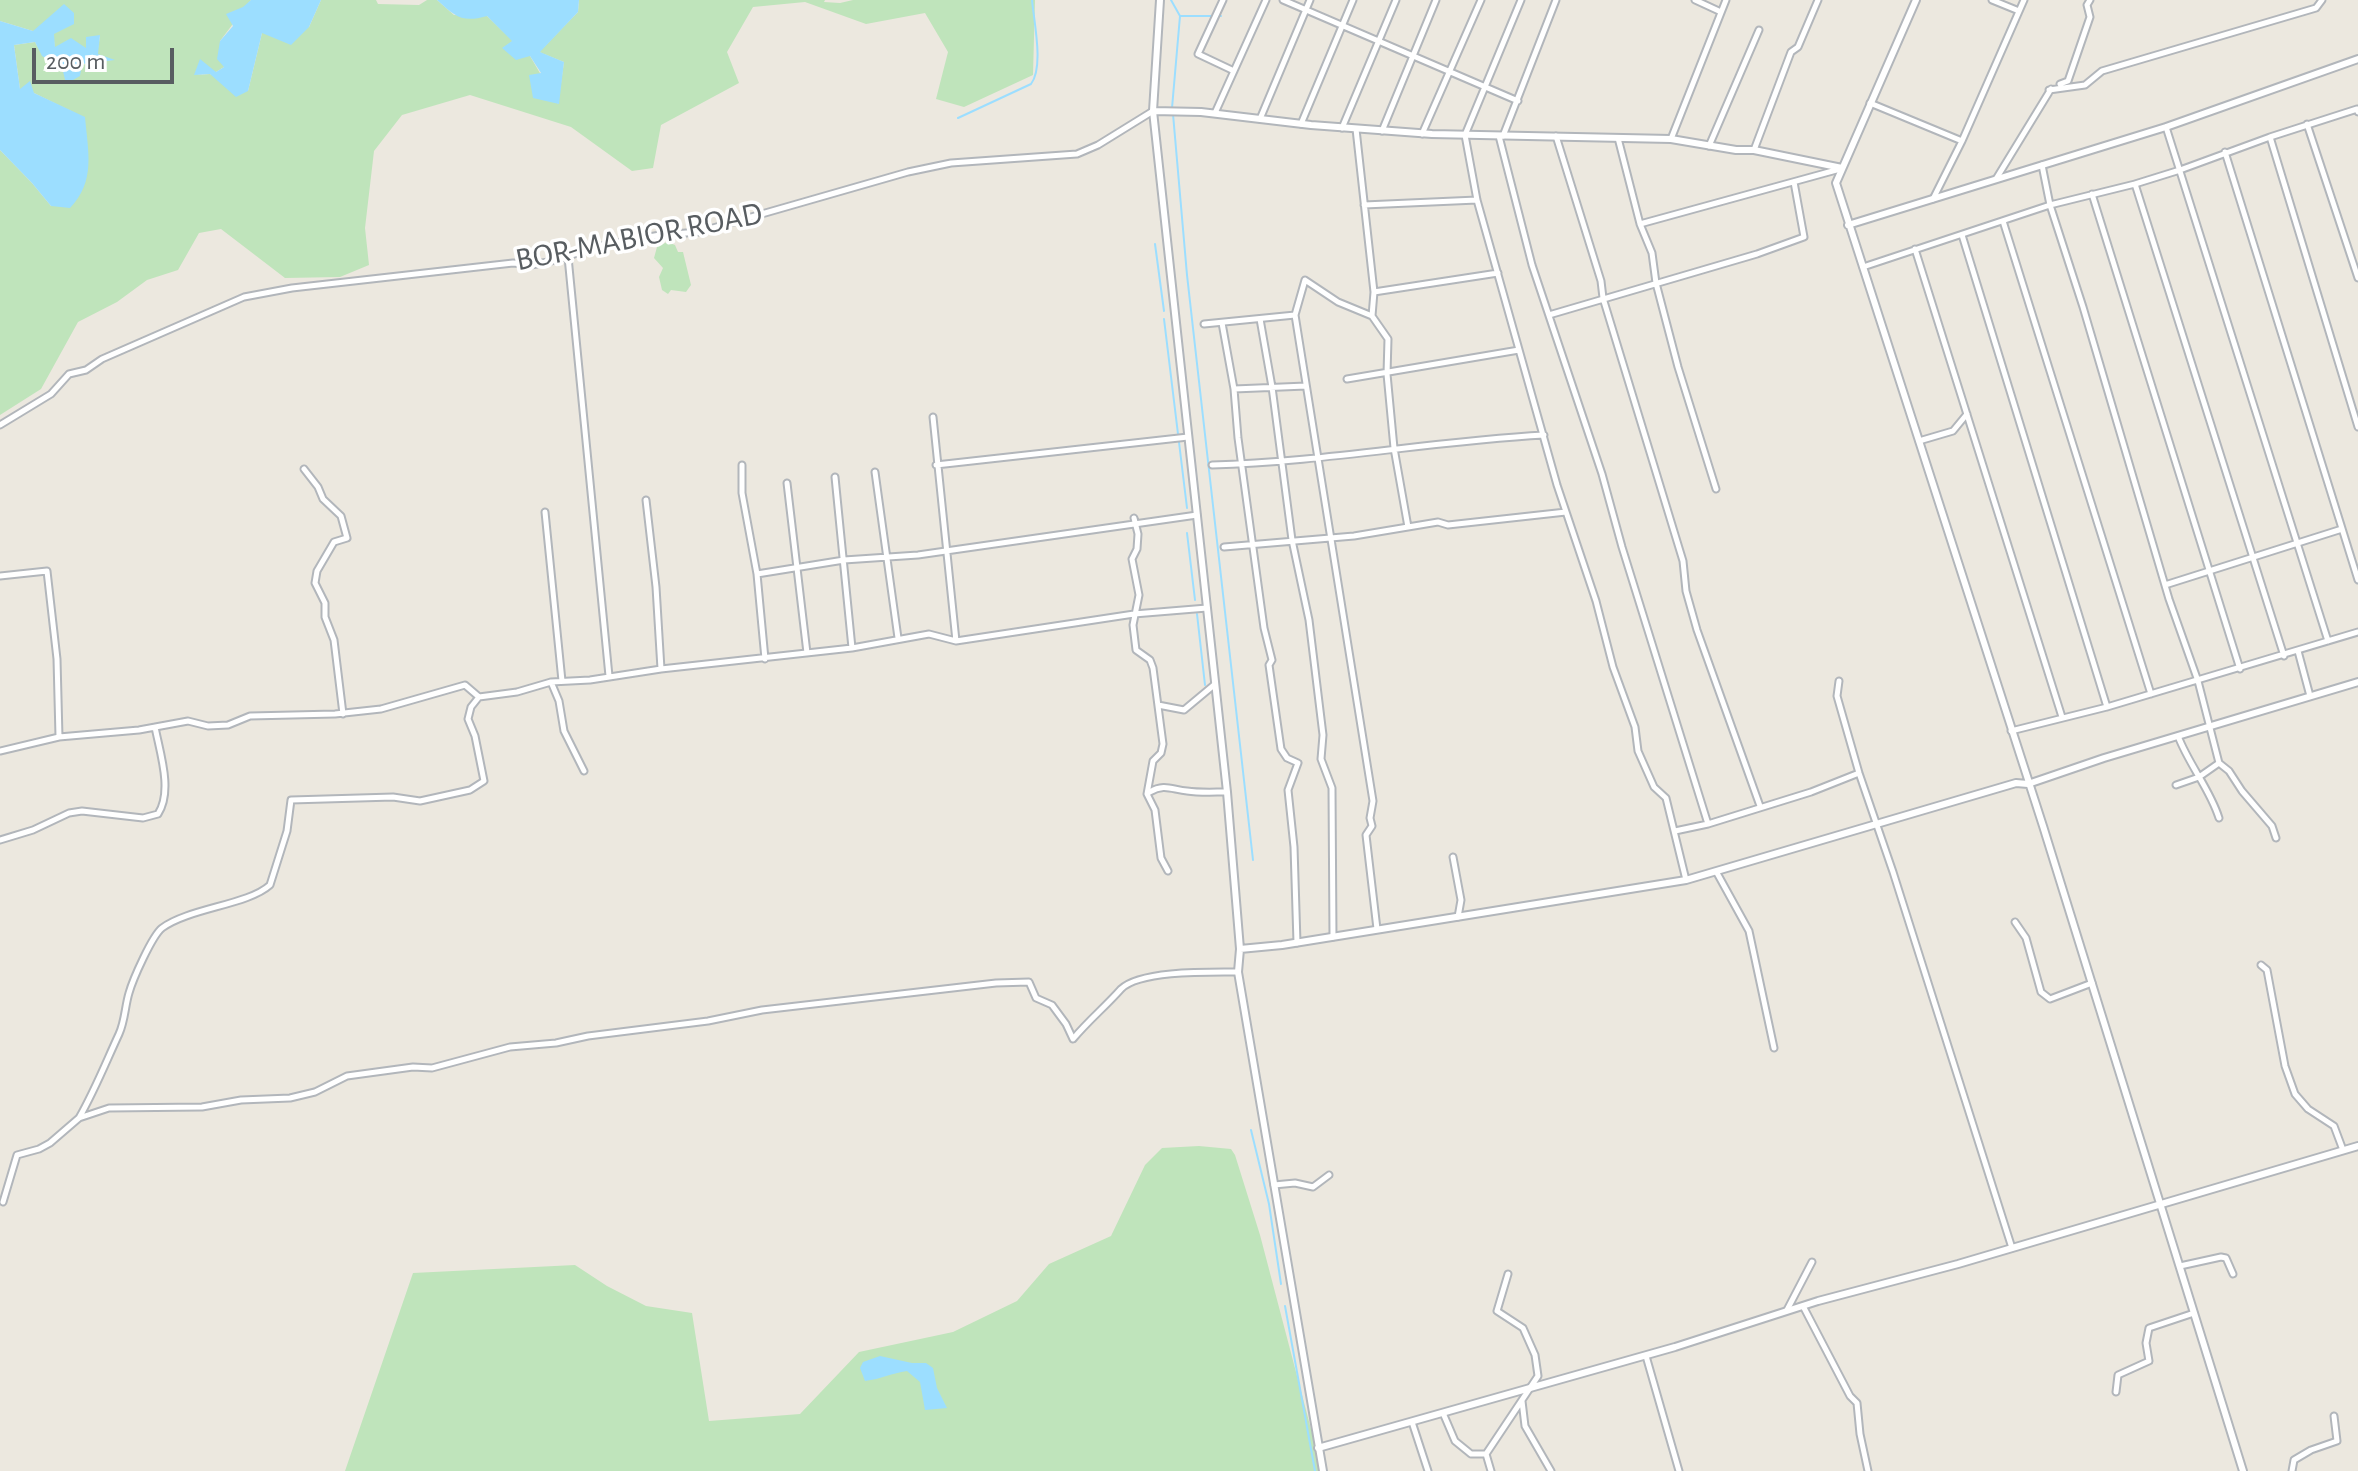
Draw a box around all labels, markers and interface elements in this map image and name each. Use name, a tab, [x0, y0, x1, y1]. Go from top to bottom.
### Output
scale bar	[36, 32, 178, 82]
text: 200 m	[46, 50, 105, 74]
street label: BOR-MABIOR ROAD	[512, 194, 766, 280]

